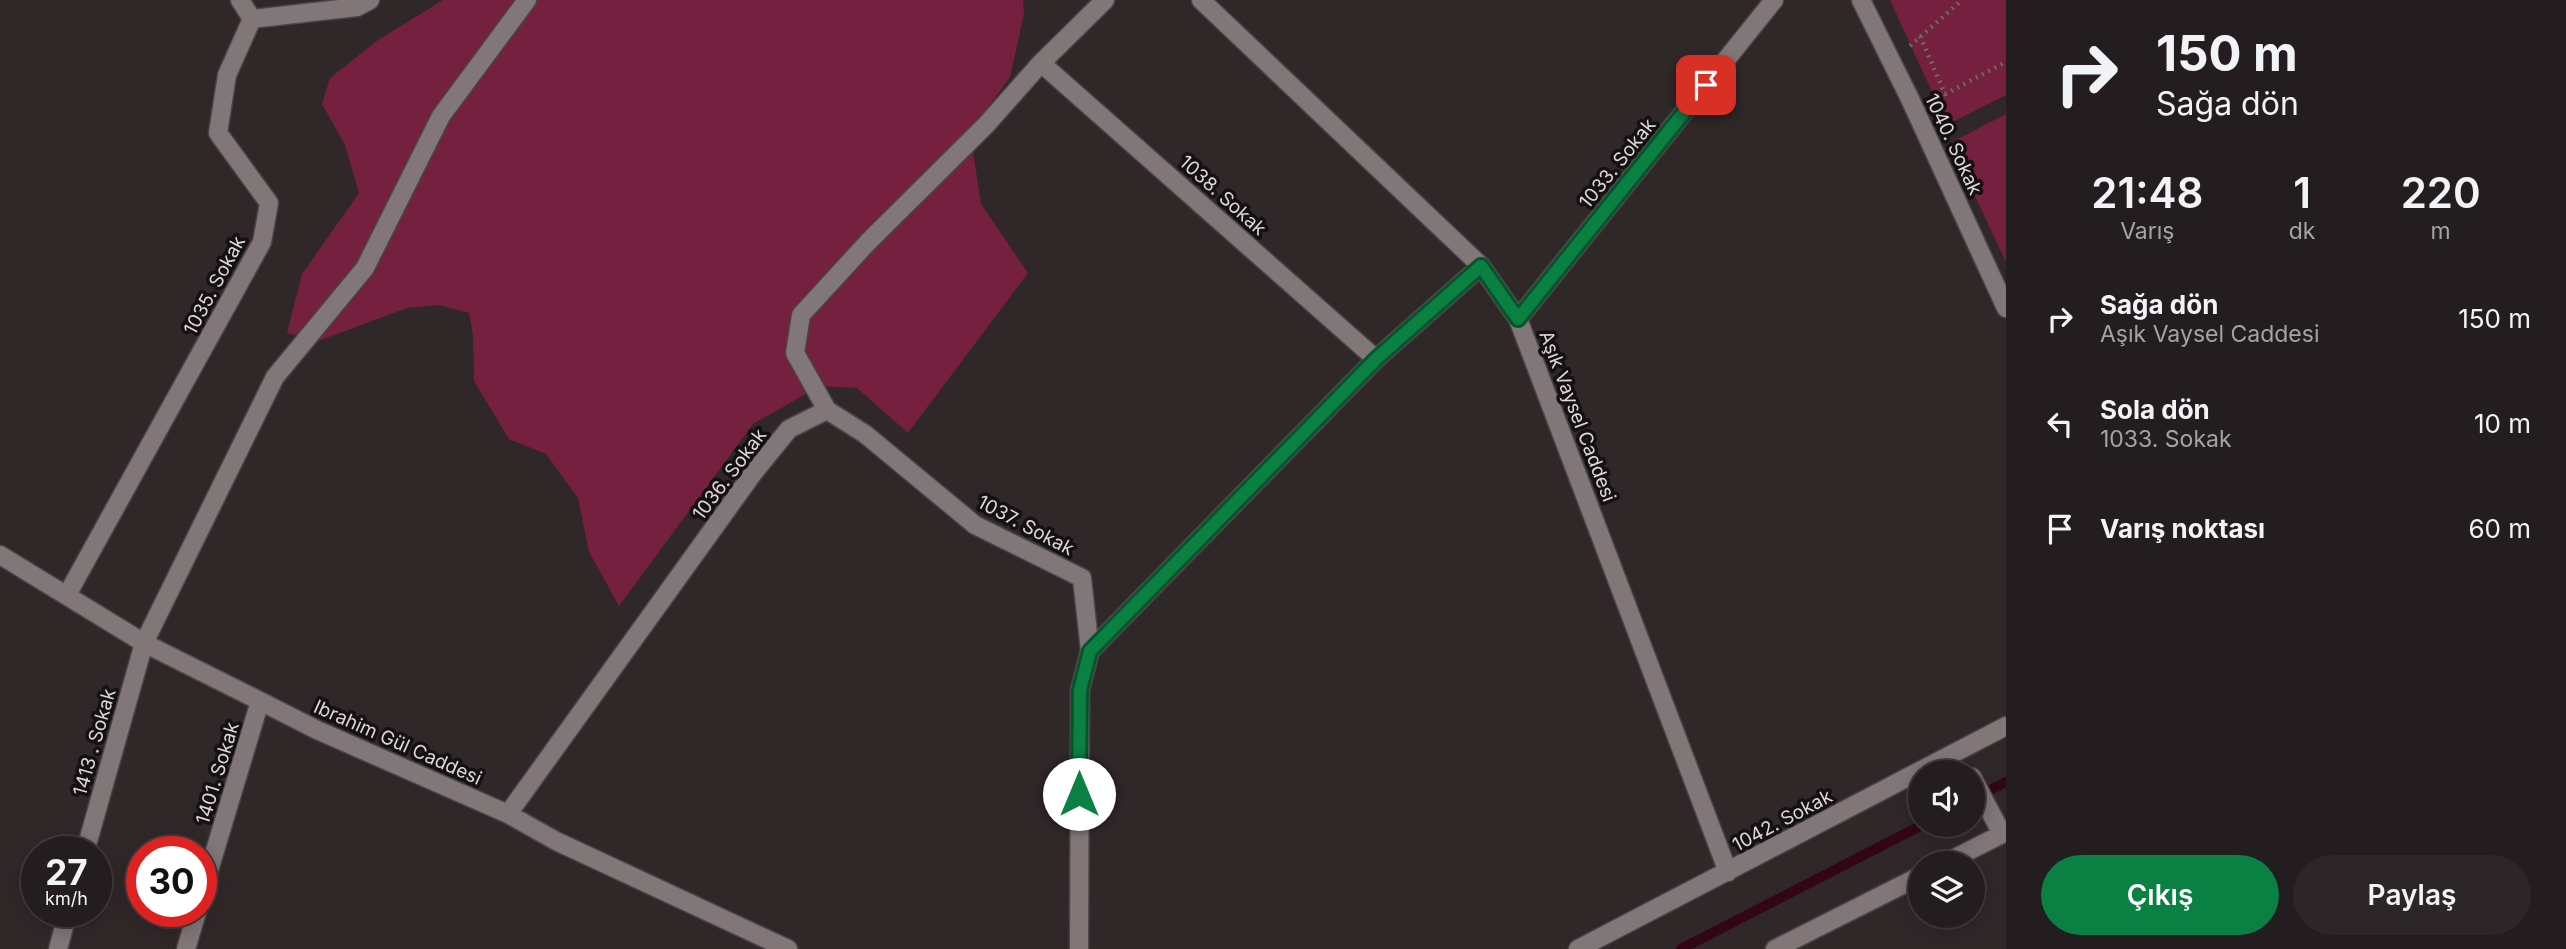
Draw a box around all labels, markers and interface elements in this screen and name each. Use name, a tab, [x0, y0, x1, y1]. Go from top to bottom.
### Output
text: 150 m	[2156, 24, 2298, 83]
icon: right	[2041, 28, 2132, 119]
pin	[1676, 55, 1736, 115]
icon: arrive	[1687, 66, 1725, 104]
text: Sağa dön	[2156, 84, 2299, 123]
street label: 1040. Sokak	[1920, 90, 1987, 199]
street label: 1033. Sokak	[1574, 113, 1661, 213]
street label: 1038. Sokak	[1175, 150, 1271, 241]
text: 21:48	[2091, 167, 2203, 218]
text: 1	[2293, 167, 2311, 218]
text: 220	[2401, 167, 2481, 218]
text: Varış	[2120, 217, 2175, 245]
text: dk	[2289, 217, 2315, 245]
text: m	[2431, 217, 2451, 245]
street label: 1035. Sokak	[179, 231, 250, 338]
text: Sağa dön	[2100, 289, 2218, 320]
icon: right	[2041, 300, 2079, 338]
text: 150 m	[2458, 303, 2531, 334]
text: Aşık Vaysel Caddesi	[2100, 320, 2319, 348]
street label: Aşık Vaysel Caddesi	[1534, 327, 1621, 505]
text: Sola dön	[2100, 394, 2210, 425]
icon: left	[2041, 405, 2079, 443]
text: 10 m	[2474, 408, 2531, 439]
street label: 1036. Sokak	[688, 424, 772, 525]
text: 1033. Sokak	[2100, 425, 2232, 453]
street label: 1037. Sokak	[974, 490, 1078, 561]
icon: arrive	[2041, 510, 2079, 548]
text: Varış noktası	[2100, 513, 2265, 544]
text: 60 m	[2468, 513, 2531, 544]
street label: 1413 . Sokak	[68, 685, 121, 798]
street label: Ibrahim Gül Caddesi	[310, 695, 485, 790]
street label: 1401. Sokak	[191, 719, 244, 827]
position arrow	[1042, 757, 1116, 831]
map controls	[1908, 760, 1985, 928]
button: sound	[1908, 760, 1985, 837]
street label: 1042. Sokak	[1728, 784, 1836, 856]
speed limit sign: 30	[126, 836, 217, 927]
text: 27	[45, 851, 88, 893]
button: layers	[1908, 851, 1985, 928]
button: Çıkış	[2041, 855, 2279, 935]
button: Paylaş	[2293, 855, 2531, 935]
text: km/h	[45, 888, 88, 909]

